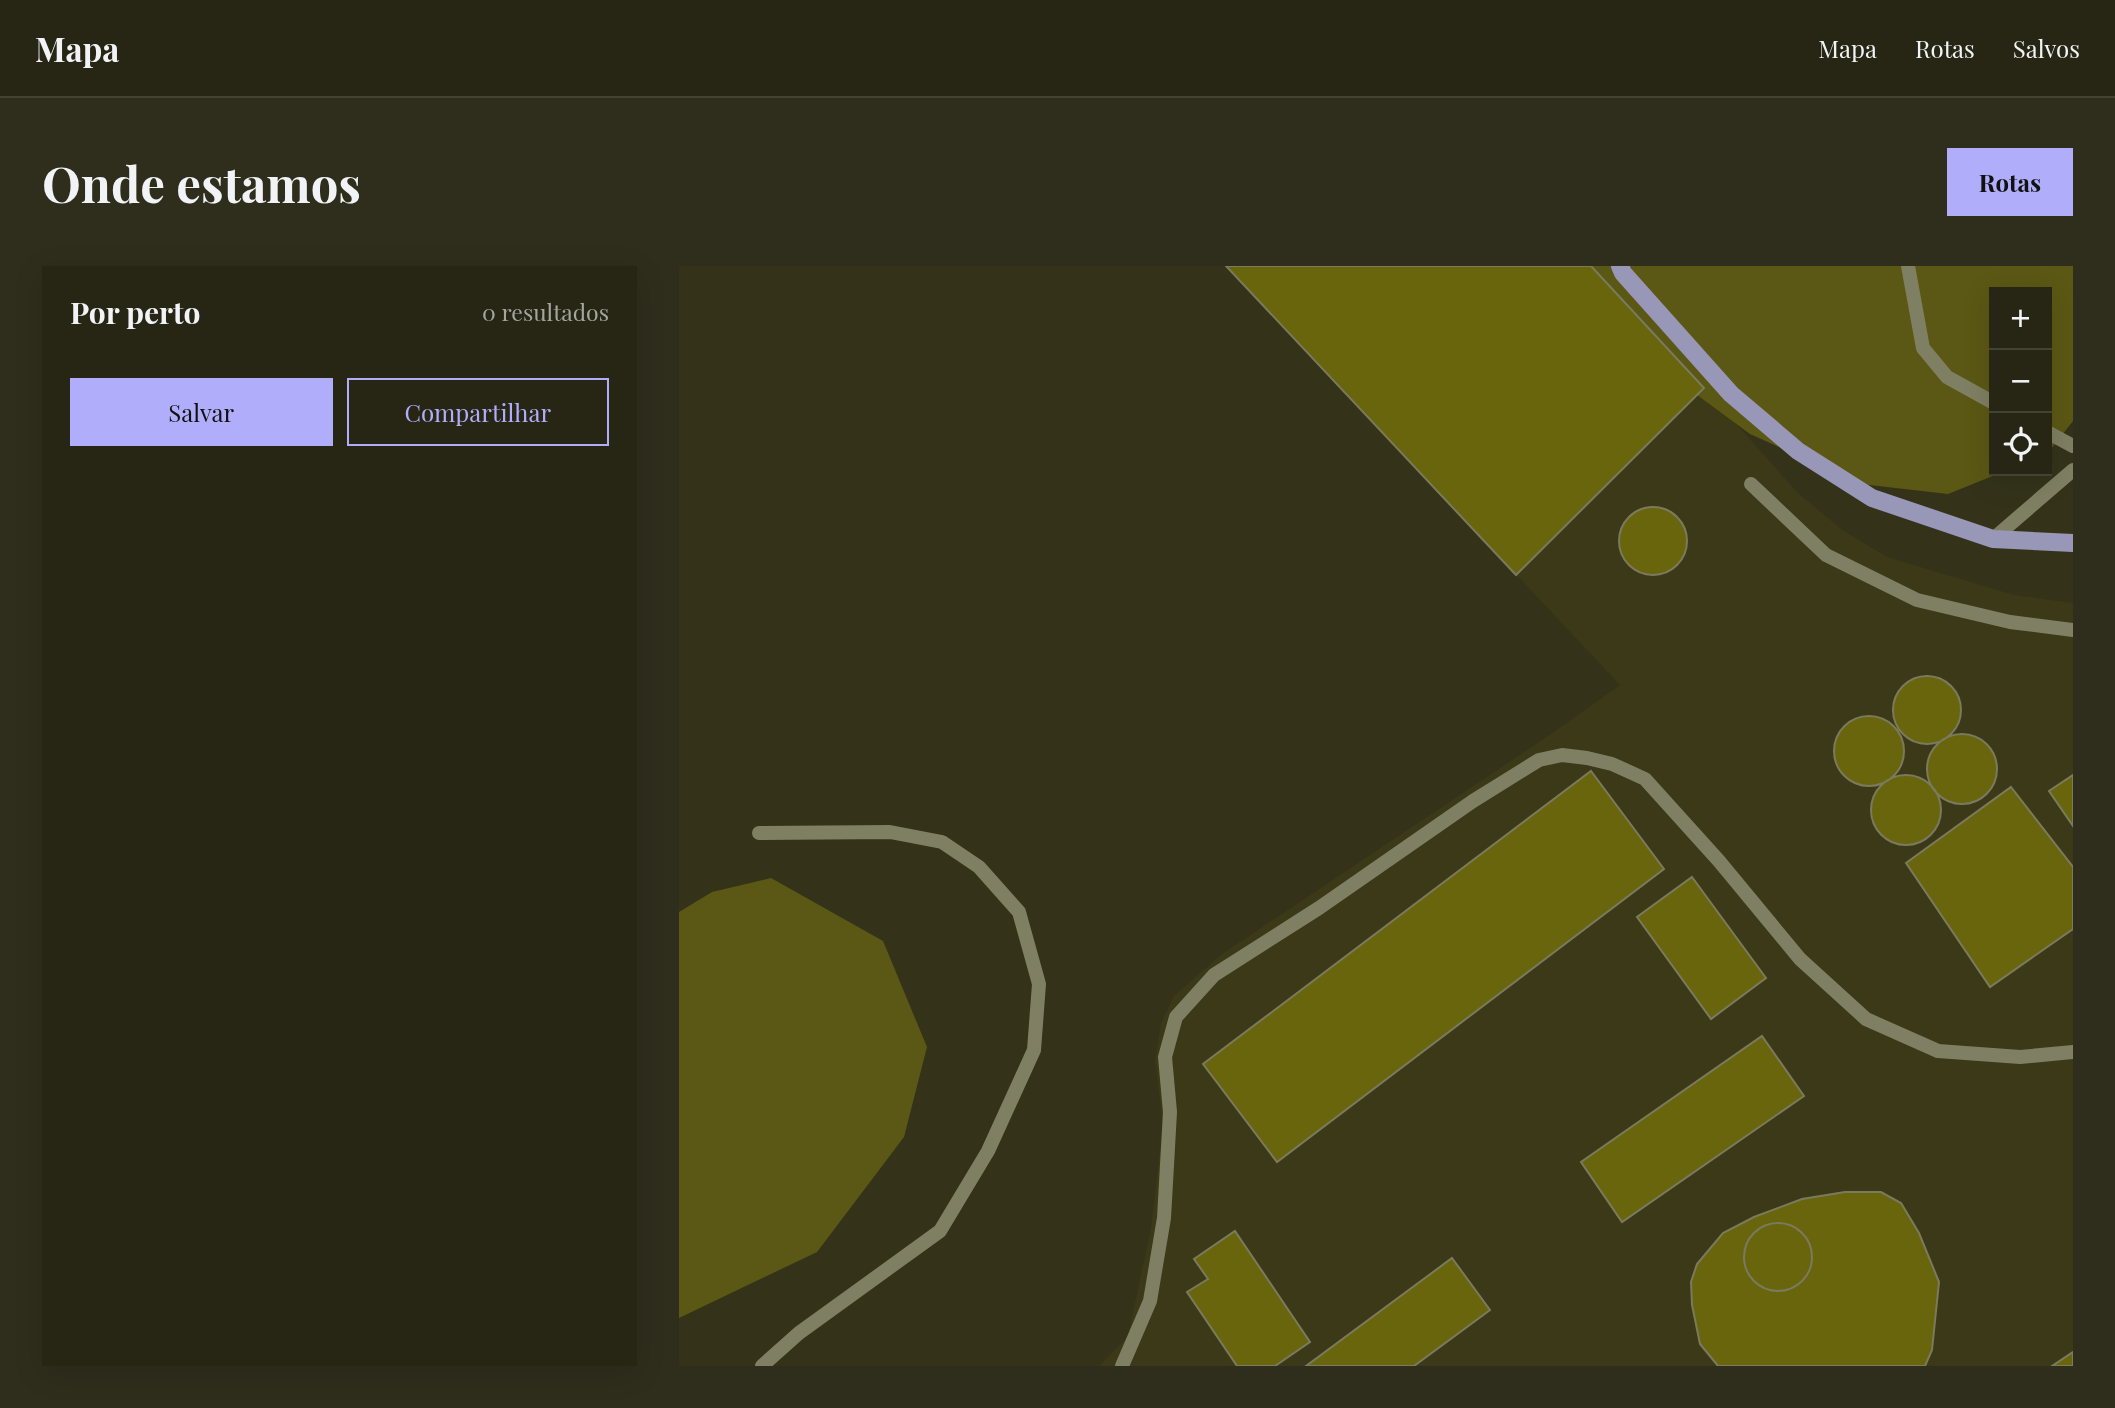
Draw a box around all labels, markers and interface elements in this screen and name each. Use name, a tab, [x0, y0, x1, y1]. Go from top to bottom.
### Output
text: Mapa	[35, 26, 119, 70]
text: Mapa	[1818, 32, 1877, 64]
text: Rotas	[1915, 32, 1975, 64]
text: Salvos	[2013, 32, 2080, 64]
button: Rotas	[1947, 148, 2073, 216]
text: Onde estamos	[42, 150, 361, 215]
map controls	[1989, 287, 2052, 476]
button: +	[1989, 287, 2052, 350]
text: Por perto	[70, 292, 200, 332]
text: 0 resultados	[482, 296, 609, 327]
button: −	[1989, 350, 2052, 413]
button: Salvar	[70, 378, 333, 446]
button: Compartilhar	[347, 378, 609, 446]
button: locate	[1989, 413, 2052, 476]

